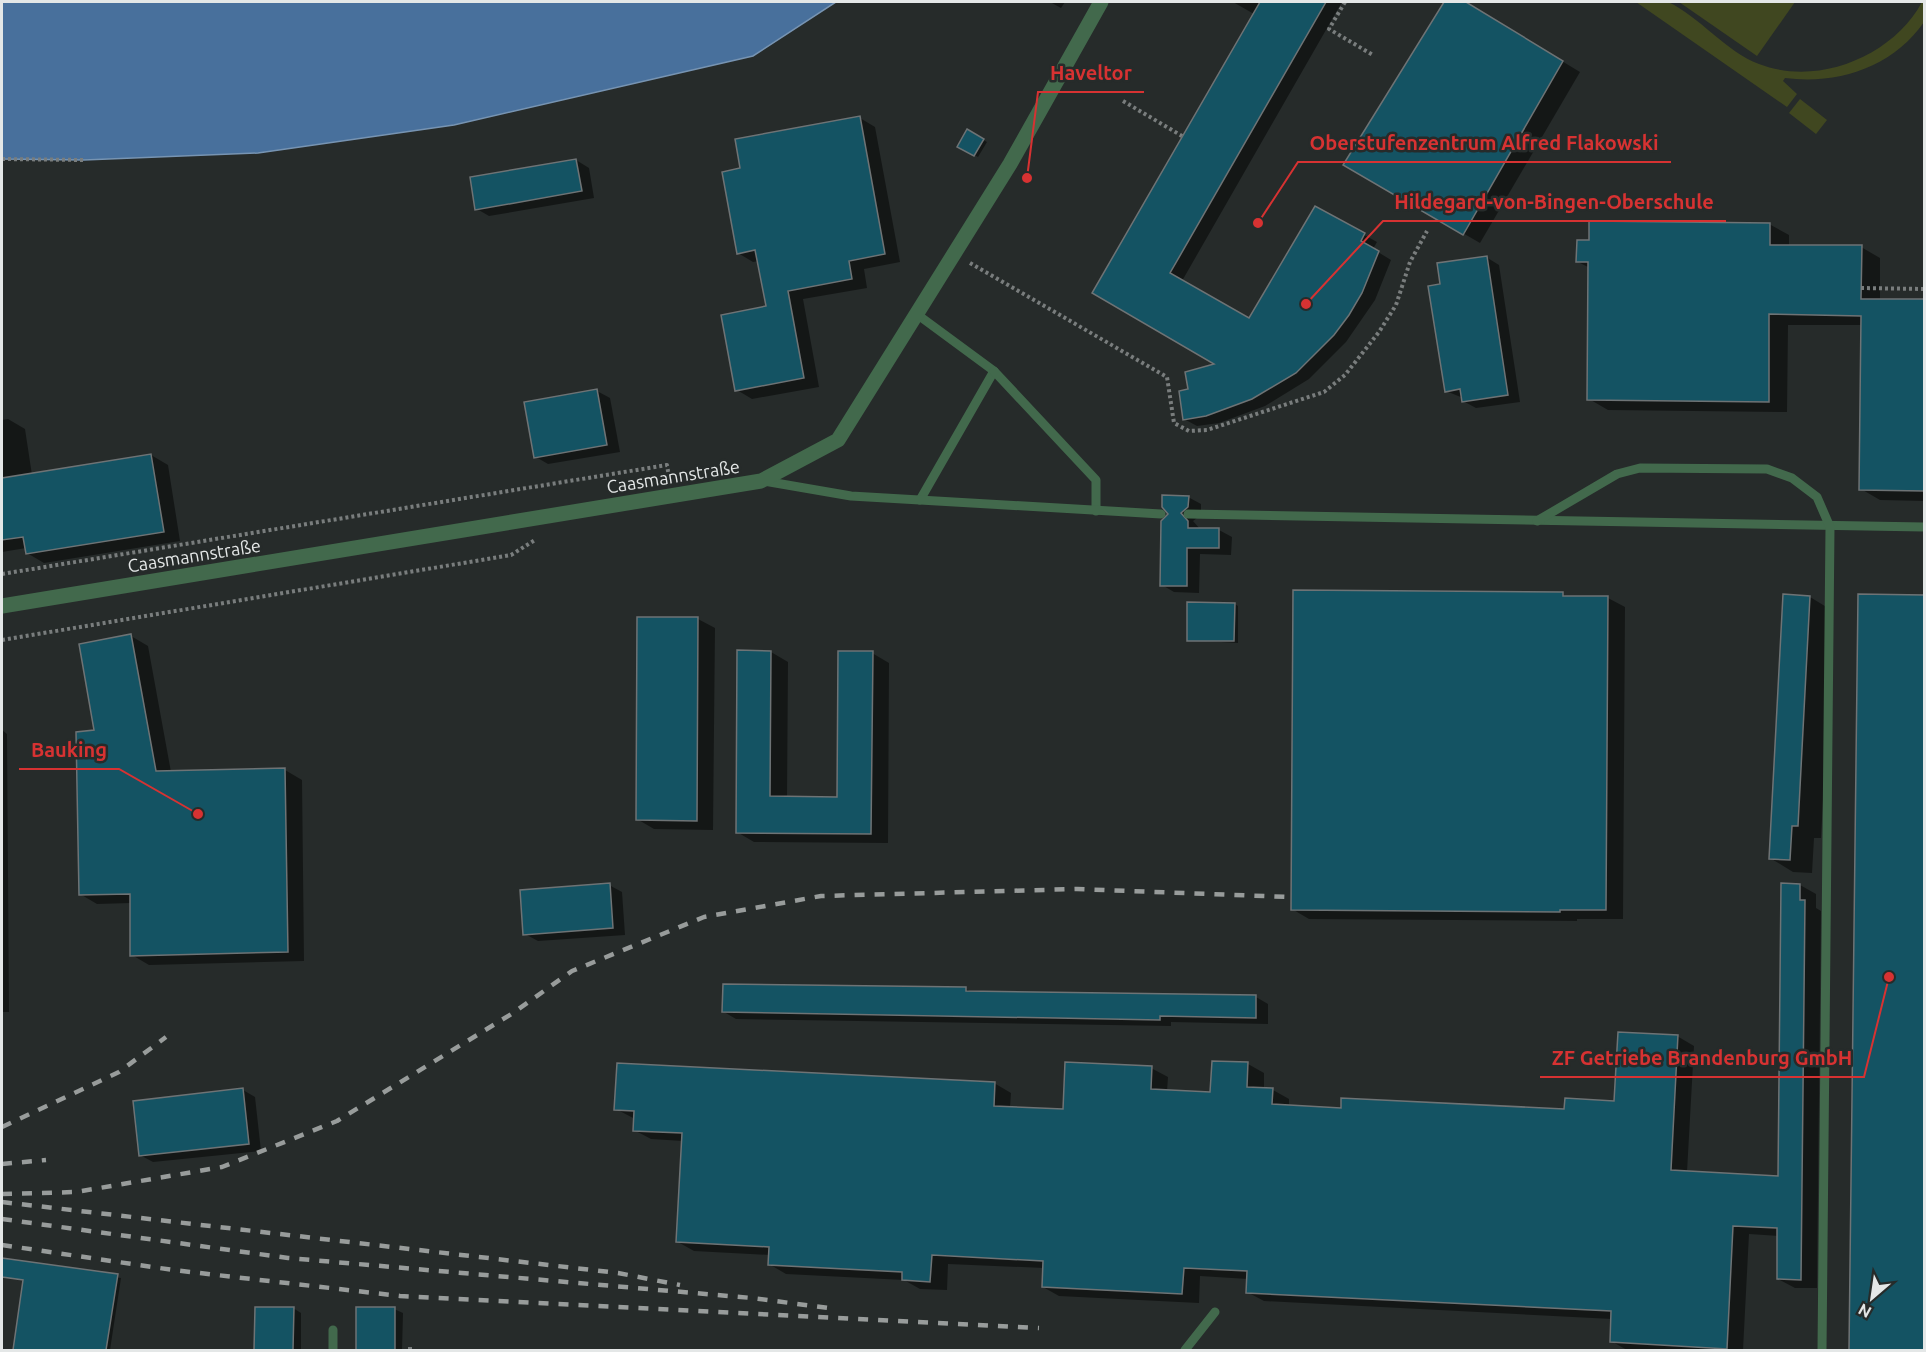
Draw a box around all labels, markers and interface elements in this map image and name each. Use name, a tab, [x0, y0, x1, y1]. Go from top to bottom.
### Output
callout: Haveltor	[1038, 54, 1144, 92]
text: Haveltor	[1050, 61, 1133, 84]
callout: Oberstufenzentrum Alfred Flakowski	[1298, 124, 1671, 162]
text: Oberstufenzentrum Alfred Flakowski	[1309, 131, 1659, 154]
callout: Hildegard-von-Bingen-Oberschule	[1383, 183, 1726, 221]
text: Hildegard-von-Bingen-Oberschule	[1394, 190, 1714, 213]
street label: Caasmannstraße	[605, 456, 741, 496]
street label: Caasmannstraße	[126, 535, 262, 575]
callout: Bauking	[19, 731, 119, 769]
text: Bauking	[31, 738, 107, 761]
callout: ZF Getriebe Brandenburg GmbH	[1540, 1039, 1864, 1077]
text: ZF Getriebe Brandenburg GmbH	[1552, 1046, 1852, 1069]
north arrow	[1842, 1268, 1902, 1328]
text: N	[1855, 1300, 1874, 1322]

